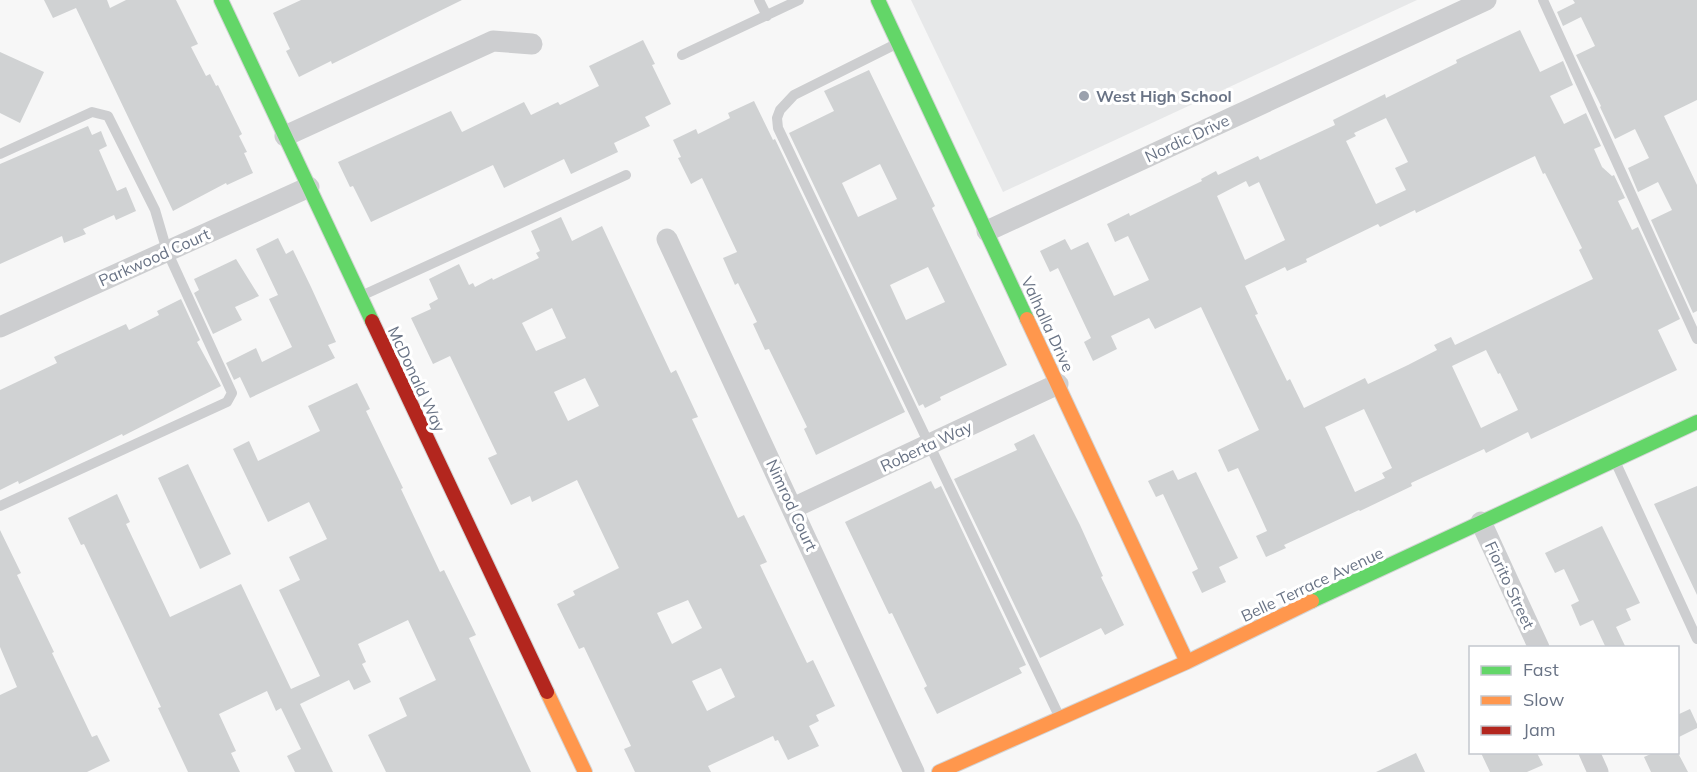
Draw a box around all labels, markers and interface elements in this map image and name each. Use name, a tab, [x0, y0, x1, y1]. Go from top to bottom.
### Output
place label: West High School	[1096, 86, 1232, 106]
marker: West High School	[1077, 89, 1091, 103]
street label: Nordic Drive	[1142, 110, 1232, 166]
street label: Parkwood Court	[95, 223, 213, 291]
street label: Valhalla Drive	[1017, 273, 1079, 375]
street label: McDonald Way	[384, 323, 450, 435]
street label: Roberta Way	[877, 416, 975, 476]
street label: Nimrod Court	[762, 456, 822, 554]
street label: Fiorito Street	[1481, 538, 1539, 632]
street label: Belle Terrace Avenue	[1238, 542, 1386, 626]
legend	[1469, 646, 1679, 754]
text: Fast	[1523, 658, 1559, 681]
text: Slow	[1523, 688, 1565, 711]
text: Jam	[1523, 718, 1556, 741]

